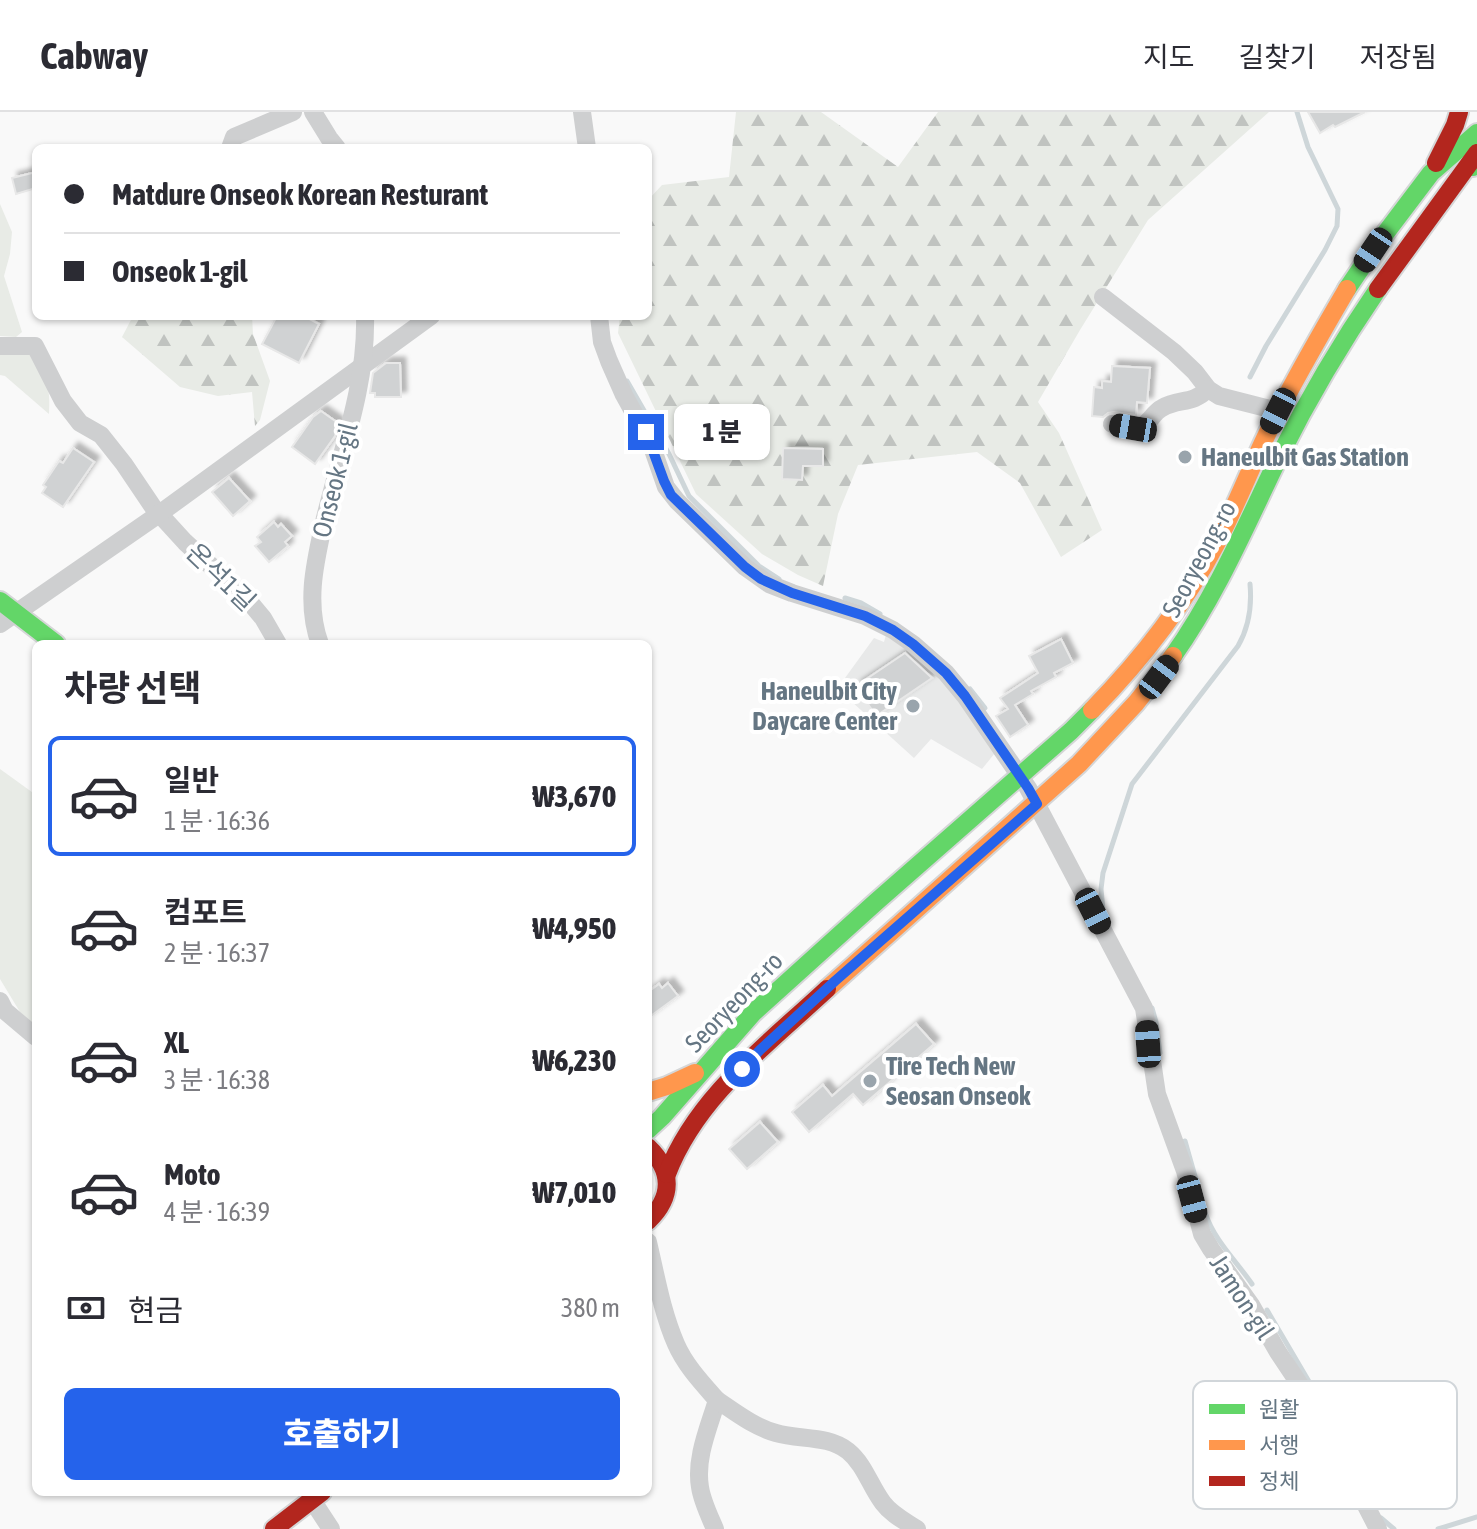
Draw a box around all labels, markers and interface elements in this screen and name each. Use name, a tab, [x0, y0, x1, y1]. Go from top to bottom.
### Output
text: Cabway	[40, 34, 148, 77]
text: 지도	[1143, 41, 1194, 73]
text: 길찾기	[1238, 41, 1316, 73]
text: 저장됨	[1360, 41, 1437, 73]
text: Matdure Onseok Korean Resturant	[112, 177, 488, 211]
car	[1350, 223, 1396, 277]
text: Onseok 1-gil	[112, 254, 247, 288]
car	[1256, 384, 1300, 438]
callout: 1 분	[674, 404, 770, 460]
car	[1107, 412, 1159, 444]
route end	[628, 414, 664, 450]
text: 1 분	[702, 417, 742, 447]
street label: Onseok 1-gil	[306, 419, 364, 541]
place label: Haneulbit Gas Station	[1201, 442, 1409, 472]
marker: Haneulbit Gas Station	[1176, 448, 1194, 466]
street label: Seoryeong-ro	[1156, 496, 1242, 622]
street label: 온석1길	[180, 537, 262, 617]
car	[1135, 651, 1183, 703]
text: 차량 선택	[64, 667, 201, 709]
place label: Haneulbit City Daycare Center	[752, 676, 898, 736]
marker: Haneulbit City Daycare Center	[904, 697, 922, 715]
icon: car	[68, 760, 140, 832]
text: 일반	[164, 763, 219, 797]
text: ₩3,670	[533, 779, 616, 813]
text: 1 분 · 16:36	[164, 806, 270, 836]
car	[1071, 884, 1115, 938]
icon: car	[68, 892, 140, 964]
text: 컴포트	[164, 895, 247, 929]
text: ₩4,950	[533, 911, 616, 945]
text: 2 분 · 16:37	[164, 938, 270, 968]
street label: Seoryeong-ro	[679, 946, 789, 1058]
car	[1134, 1019, 1162, 1069]
icon: car	[68, 1024, 140, 1096]
text: XL	[164, 1025, 189, 1059]
text: ₩6,230	[533, 1043, 616, 1077]
route start	[724, 1051, 760, 1087]
place label: Tire Tech New Seosan Onseok	[886, 1051, 1031, 1111]
text: 3 분 · 16:38	[164, 1065, 270, 1095]
marker: Tire Tech New Seosan Onseok	[861, 1072, 879, 1090]
icon: car	[68, 1156, 140, 1228]
text: Moto	[164, 1157, 221, 1191]
car	[1174, 1173, 1210, 1225]
text: ₩7,010	[533, 1175, 616, 1209]
text: 4 분 · 16:39	[164, 1197, 270, 1227]
street label: Jamon-gil	[1204, 1249, 1280, 1345]
icon: cash	[64, 1286, 108, 1330]
text: 현금	[128, 1293, 183, 1327]
text: 380 m	[561, 1293, 620, 1323]
legend	[1193, 1381, 1457, 1509]
button: 호출하기	[64, 1388, 620, 1480]
text: 원활	[1259, 1396, 1299, 1422]
text: 서행	[1259, 1432, 1299, 1458]
text: 정체	[1259, 1468, 1299, 1494]

